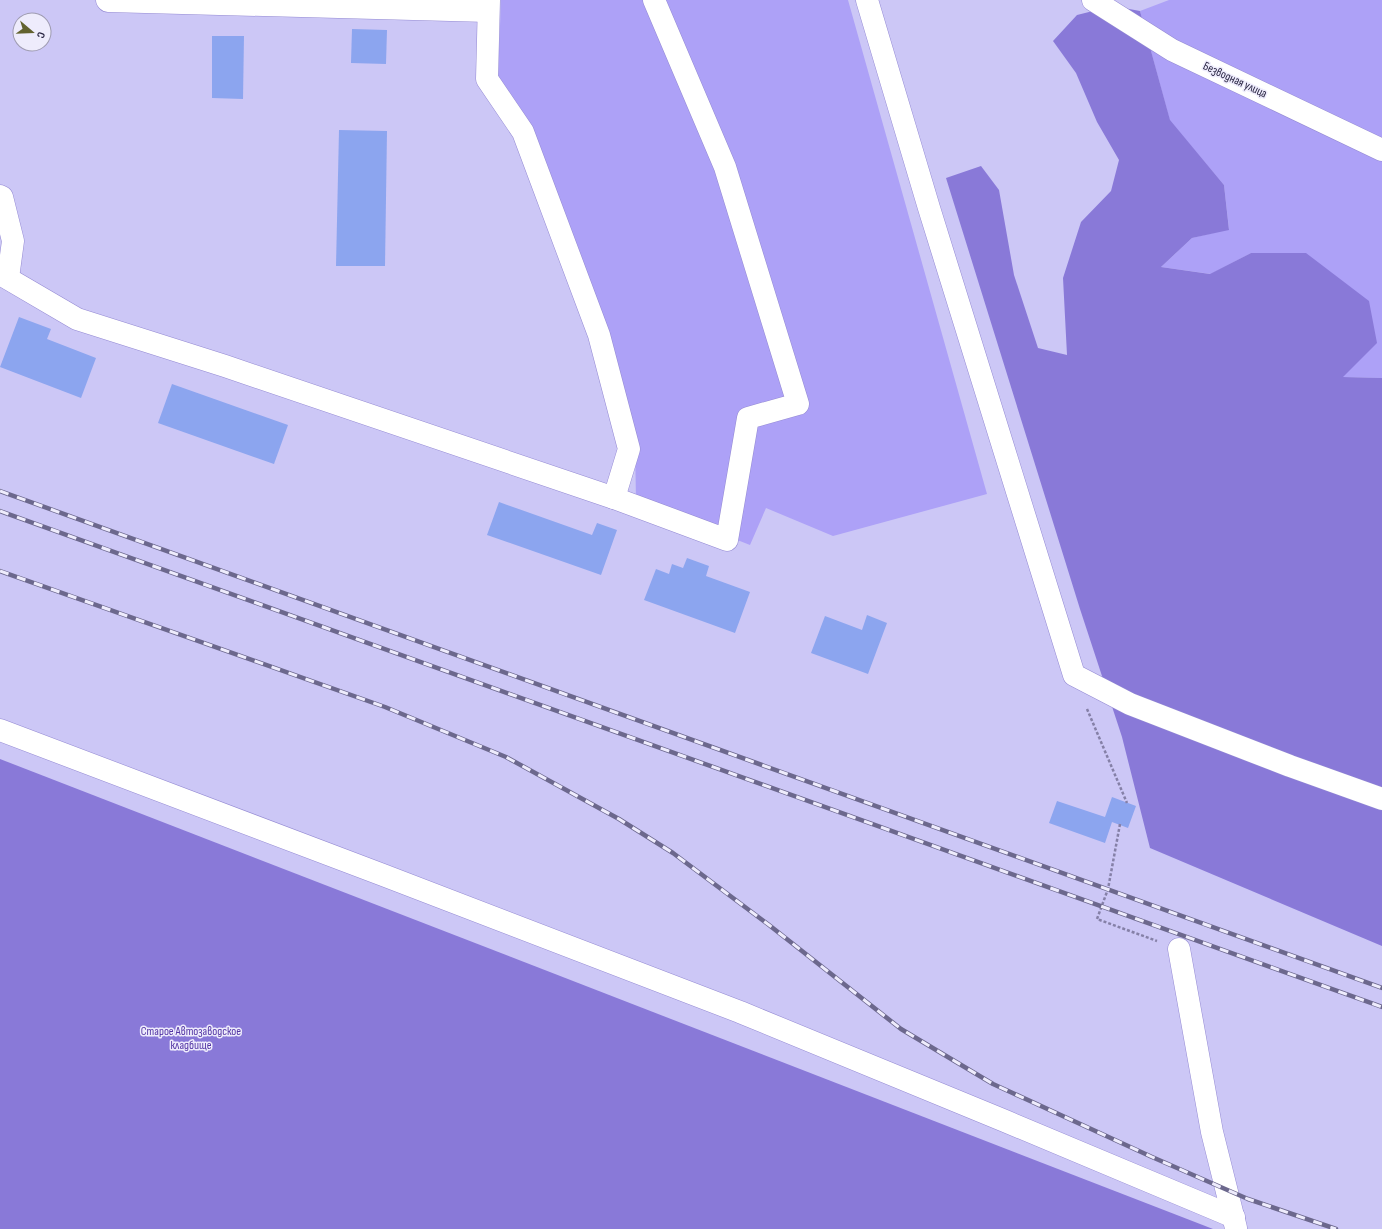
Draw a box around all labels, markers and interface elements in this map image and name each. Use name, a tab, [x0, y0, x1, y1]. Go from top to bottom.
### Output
north arrow	[12, 12, 52, 52]
text: С	[34, 30, 48, 40]
street label: Безводная улица	[1201, 59, 1270, 102]
park label: Старое Автозаводское кладбище	[141, 1024, 241, 1053]

